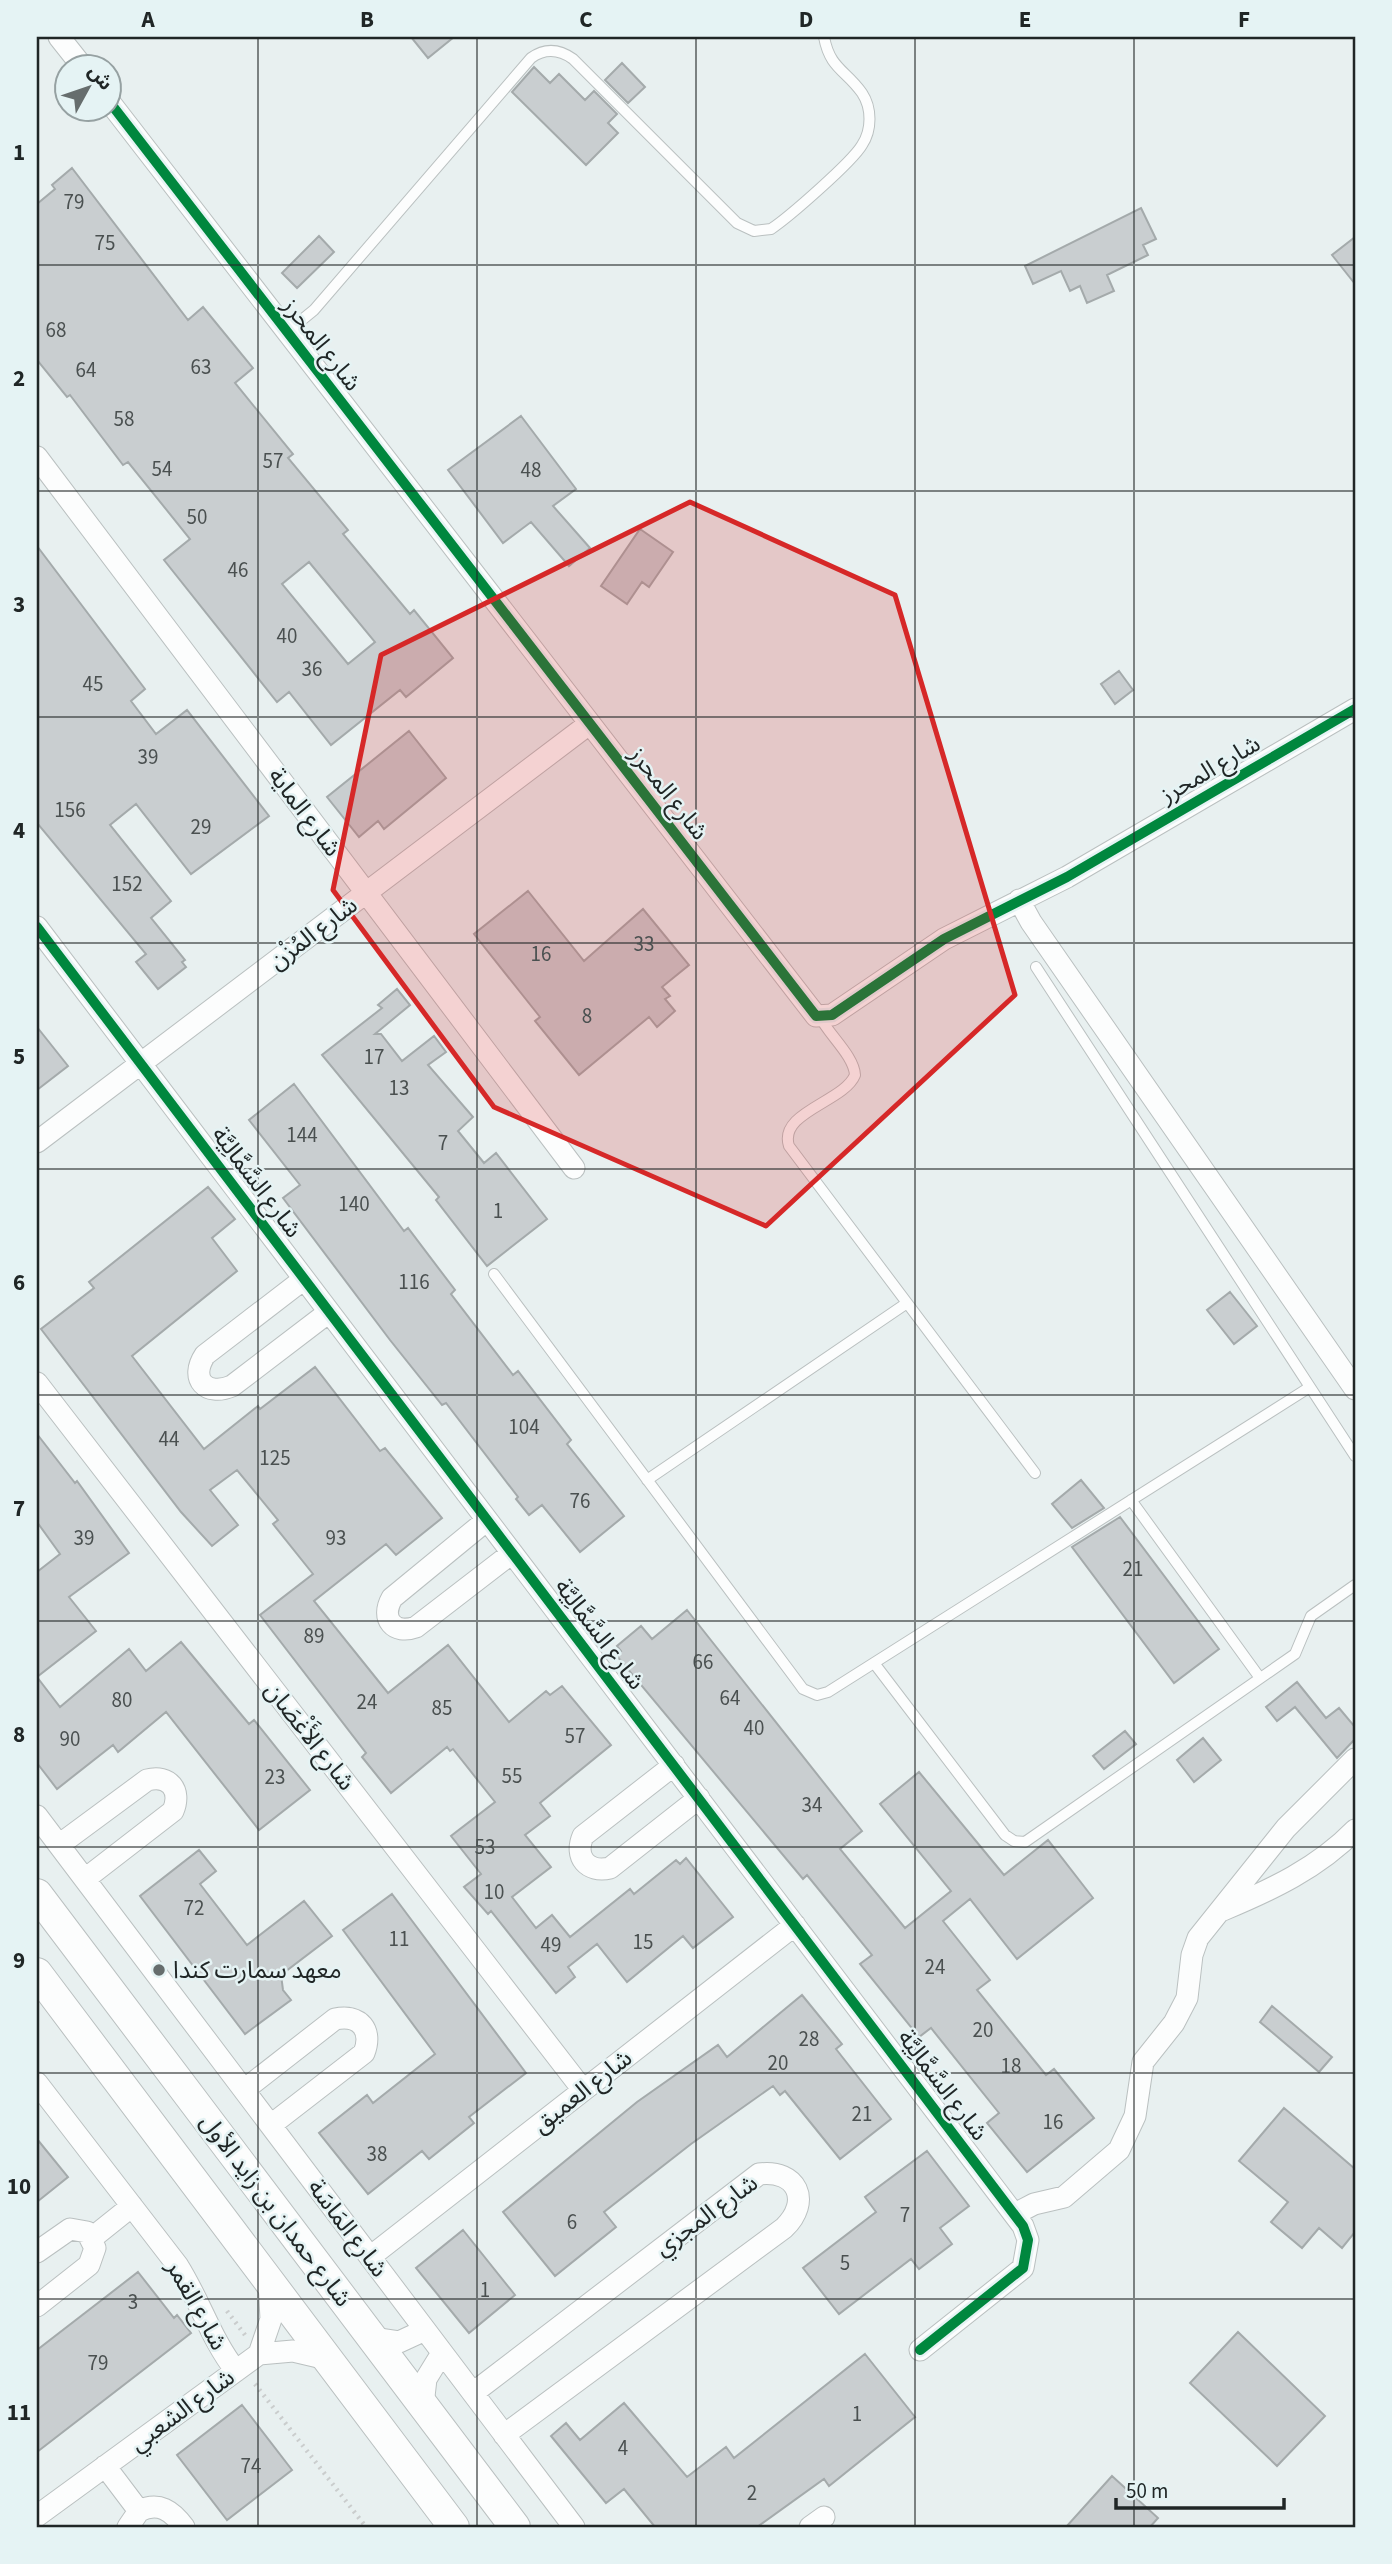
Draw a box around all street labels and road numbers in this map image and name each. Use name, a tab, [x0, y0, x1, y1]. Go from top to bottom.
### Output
street label: شارع المحرز	[273, 289, 370, 399]
street label: شارع المحرز	[1153, 727, 1267, 813]
street label: شارع المحرز	[620, 738, 717, 848]
street label: شارع الماية	[260, 761, 350, 864]
street label: شارع المُزْن	[262, 888, 365, 978]
street label: شارع السَّمَّالِيَّة	[203, 1119, 310, 1245]
street label: شارع السَّمَّالِيَّة	[546, 1571, 653, 1697]
street label: شارع الأَغْصَان	[256, 1674, 364, 1798]
street label: شارع السَّمَّالِيَّة	[889, 2022, 996, 2148]
street label: شارع العميق	[525, 2041, 640, 2142]
street label: شارع حمدان بن زايد الأول	[191, 2106, 360, 2314]
street label: شارع المجزي	[647, 2166, 766, 2265]
street label: شارع المَاسَة	[299, 2172, 396, 2285]
street label: شارع القمر	[157, 2253, 236, 2357]
street label: شارع الشعبي	[123, 2360, 242, 2461]

